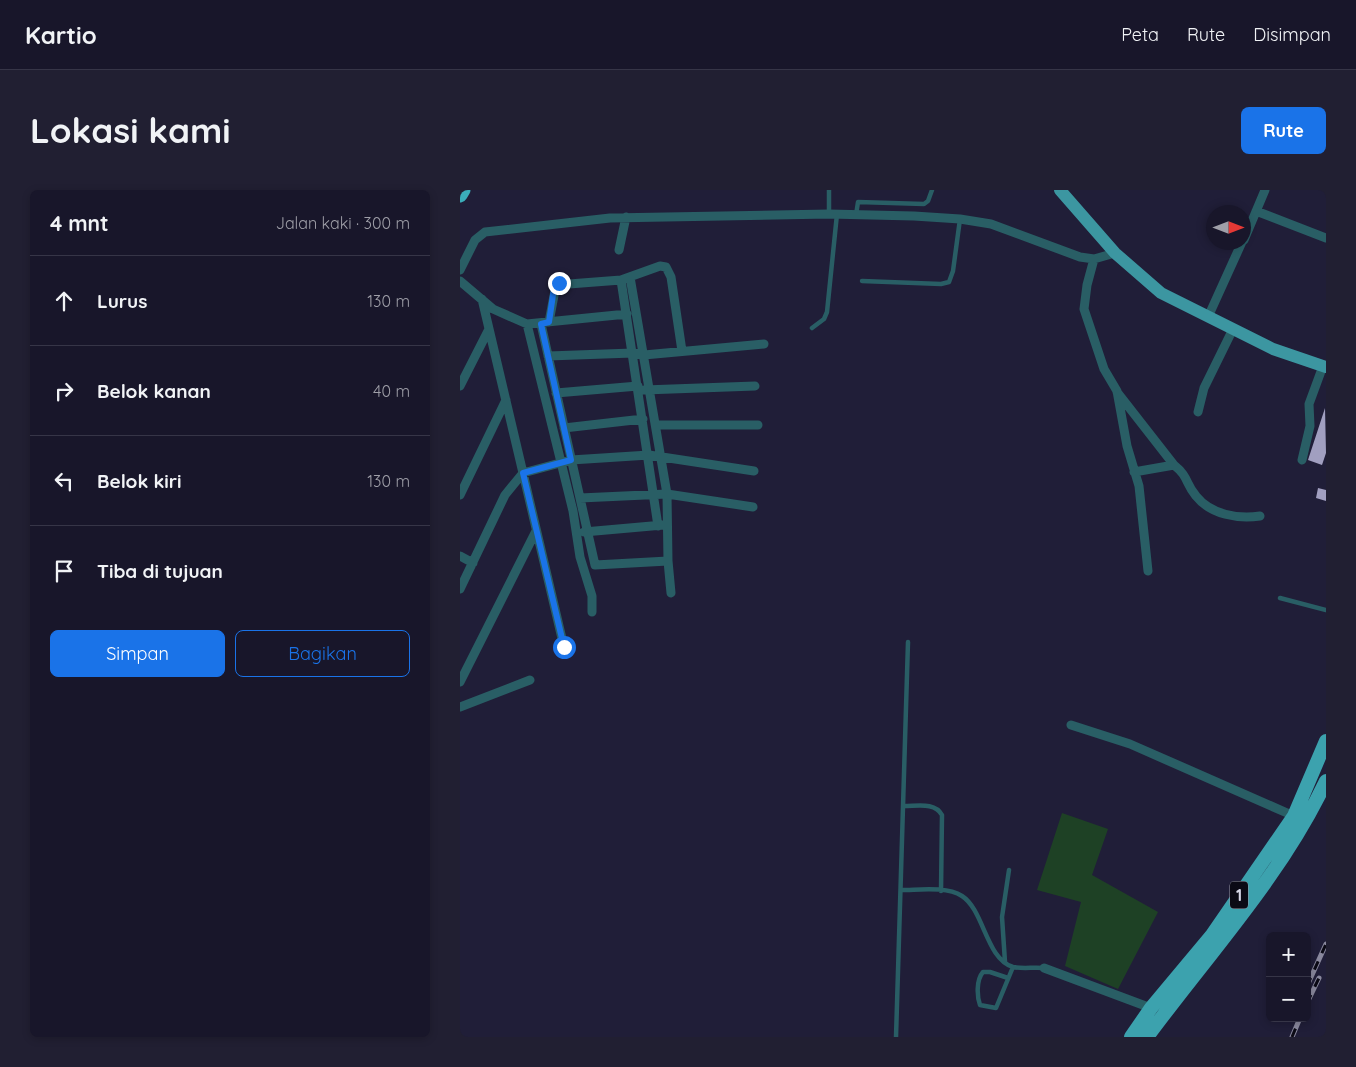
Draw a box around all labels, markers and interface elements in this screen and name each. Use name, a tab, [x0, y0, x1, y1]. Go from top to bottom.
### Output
text: Kartio	[25, 20, 97, 50]
text: Peta	[1121, 23, 1159, 46]
text: Rute	[1187, 23, 1225, 46]
text: Disimpan	[1253, 23, 1331, 46]
button: Rute	[1241, 107, 1326, 154]
text: Lokasi kami	[30, 108, 230, 152]
north arrow	[1206, 205, 1251, 250]
text: 4 mnt	[50, 210, 109, 236]
text: Jalan kaki · 300 m	[276, 213, 410, 233]
route end	[548, 272, 571, 295]
icon: ahead	[50, 287, 78, 315]
text: Lurus	[97, 289, 147, 313]
text: 130 m	[367, 291, 410, 311]
icon: right	[50, 377, 78, 405]
text: Belok kanan	[97, 379, 211, 403]
text: 40 m	[373, 381, 410, 401]
icon: left	[50, 467, 78, 495]
text: Belok kiri	[97, 469, 182, 493]
text: 130 m	[367, 471, 410, 491]
icon: arrive	[50, 557, 78, 585]
text: Tiba di tujuan	[97, 559, 223, 583]
button: Simpan	[50, 630, 225, 677]
button: Bagikan	[235, 630, 410, 677]
route start	[553, 636, 576, 659]
road number: 1	[1230, 882, 1248, 908]
map controls	[1266, 932, 1311, 1022]
button: +	[1266, 932, 1311, 977]
button: −	[1266, 977, 1311, 1022]

